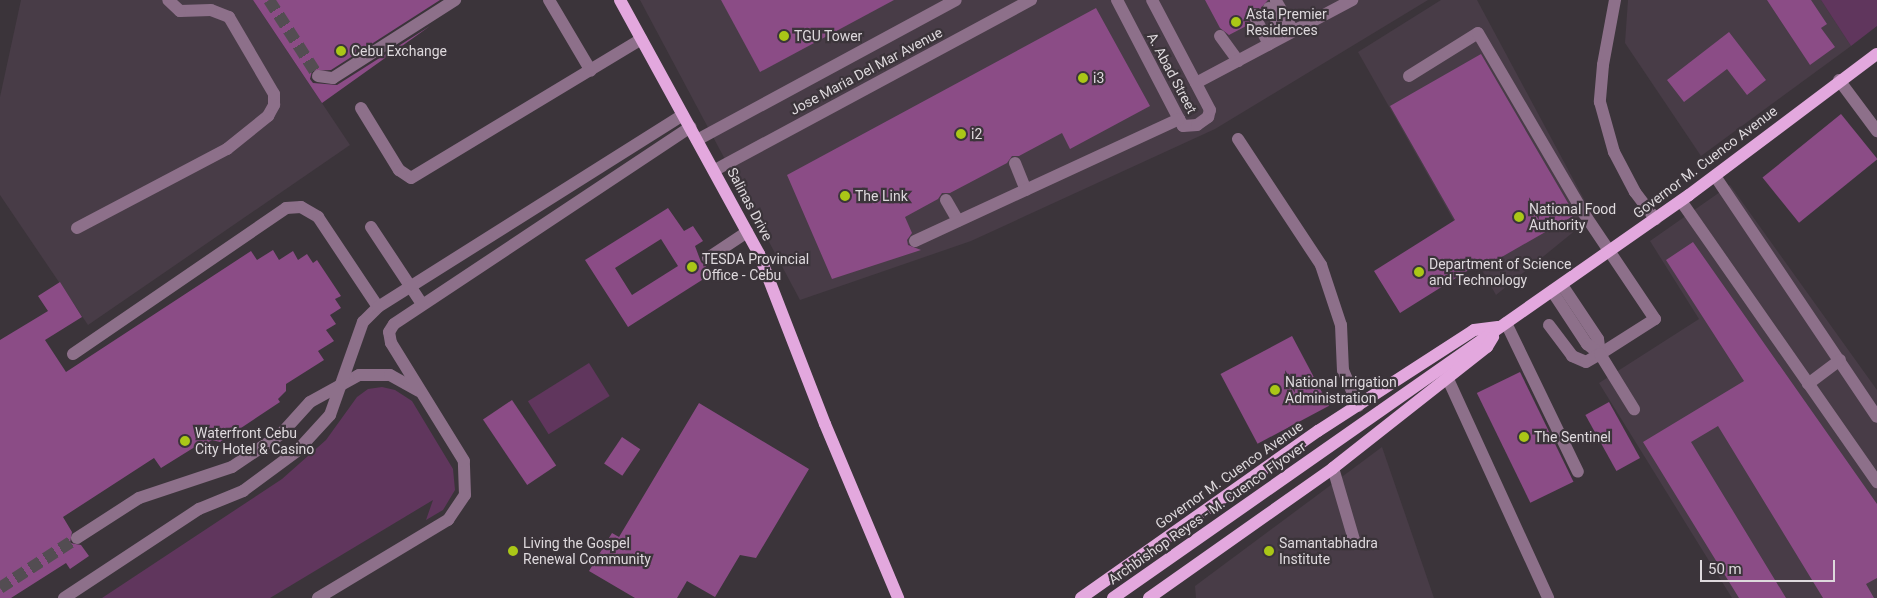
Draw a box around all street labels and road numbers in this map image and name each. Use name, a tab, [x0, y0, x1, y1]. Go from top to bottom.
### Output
street label: Jose Maria Del Mar Avenue	[787, 24, 945, 118]
street label: A. Abad Street	[1144, 30, 1200, 116]
street label: Governor M. Cuenco Avenue	[1630, 102, 1780, 222]
street label: Salinas Drive	[724, 165, 776, 243]
street label: Governor M. Cuenco Avenue	[1152, 418, 1306, 532]
street label: Archbishop Reyes - M. Cuenco Flyover	[1105, 438, 1309, 588]

